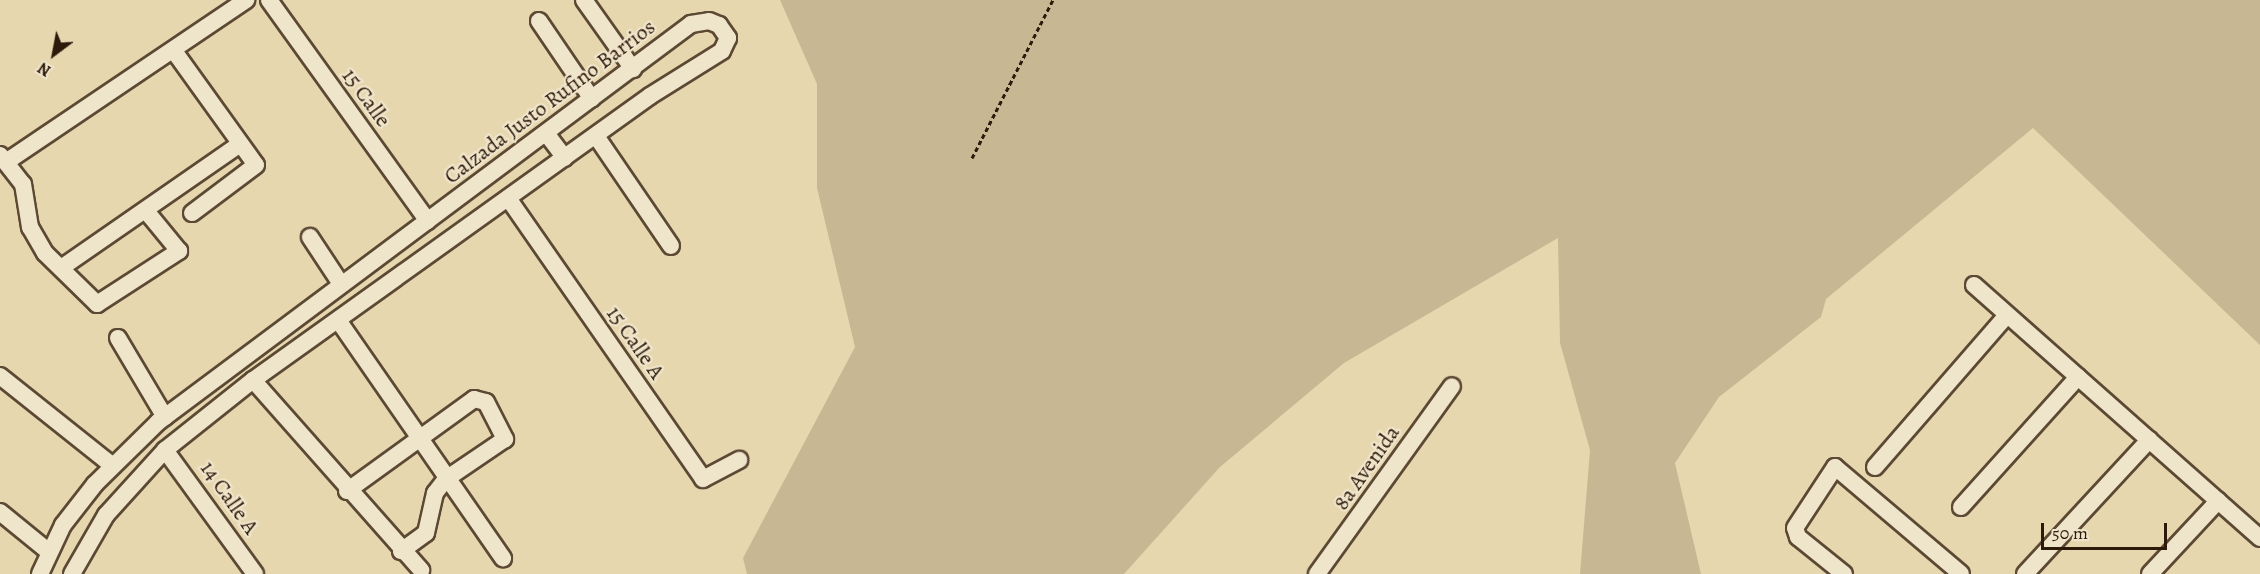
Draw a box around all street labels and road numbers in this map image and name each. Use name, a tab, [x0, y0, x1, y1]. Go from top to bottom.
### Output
street label: Calzada Justo Rufino Barrios	[439, 14, 661, 190]
street label: 15 Calle	[336, 64, 396, 132]
street label: 15 Calle A	[600, 301, 670, 385]
street label: 8a Avenida	[1328, 421, 1406, 515]
street label: 14 Calle A	[194, 456, 264, 540]

